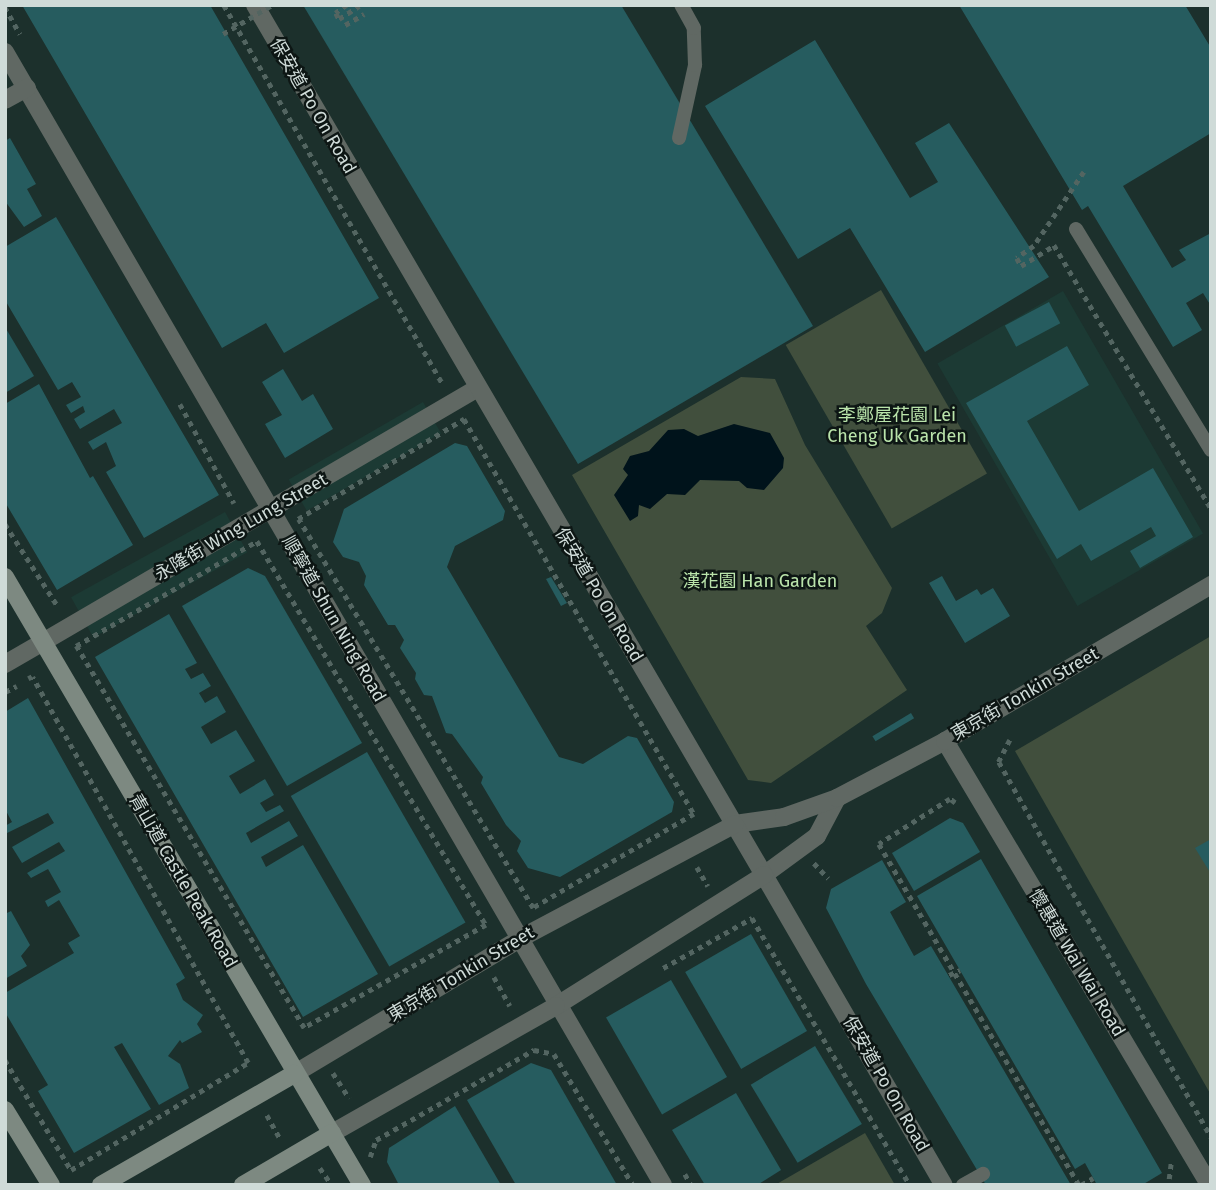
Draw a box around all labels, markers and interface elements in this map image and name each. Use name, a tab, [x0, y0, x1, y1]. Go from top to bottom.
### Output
street label: 保安道 Po On Road	[265, 34, 361, 178]
park label: 李鄭屋花園 Lei Cheng Uk Garden	[827, 405, 967, 448]
street label: 永隆街 Wing Lung Street	[151, 469, 331, 585]
street label: 保安道 Po On Road	[550, 524, 648, 666]
street label: 順寧道 Shun Ning Road	[278, 532, 390, 706]
park label: 漢花園 Han Garden	[683, 570, 837, 592]
street label: 東京街 Tonkin Street	[947, 643, 1103, 745]
street label: 青山道 Castle Peak Road	[124, 790, 242, 972]
street label: 懷惠道 Wai Wai Road	[1024, 885, 1130, 1041]
street label: 東京街 Tonkin Street	[384, 922, 538, 1026]
street label: 保安道 Po On Road	[838, 1012, 934, 1156]

